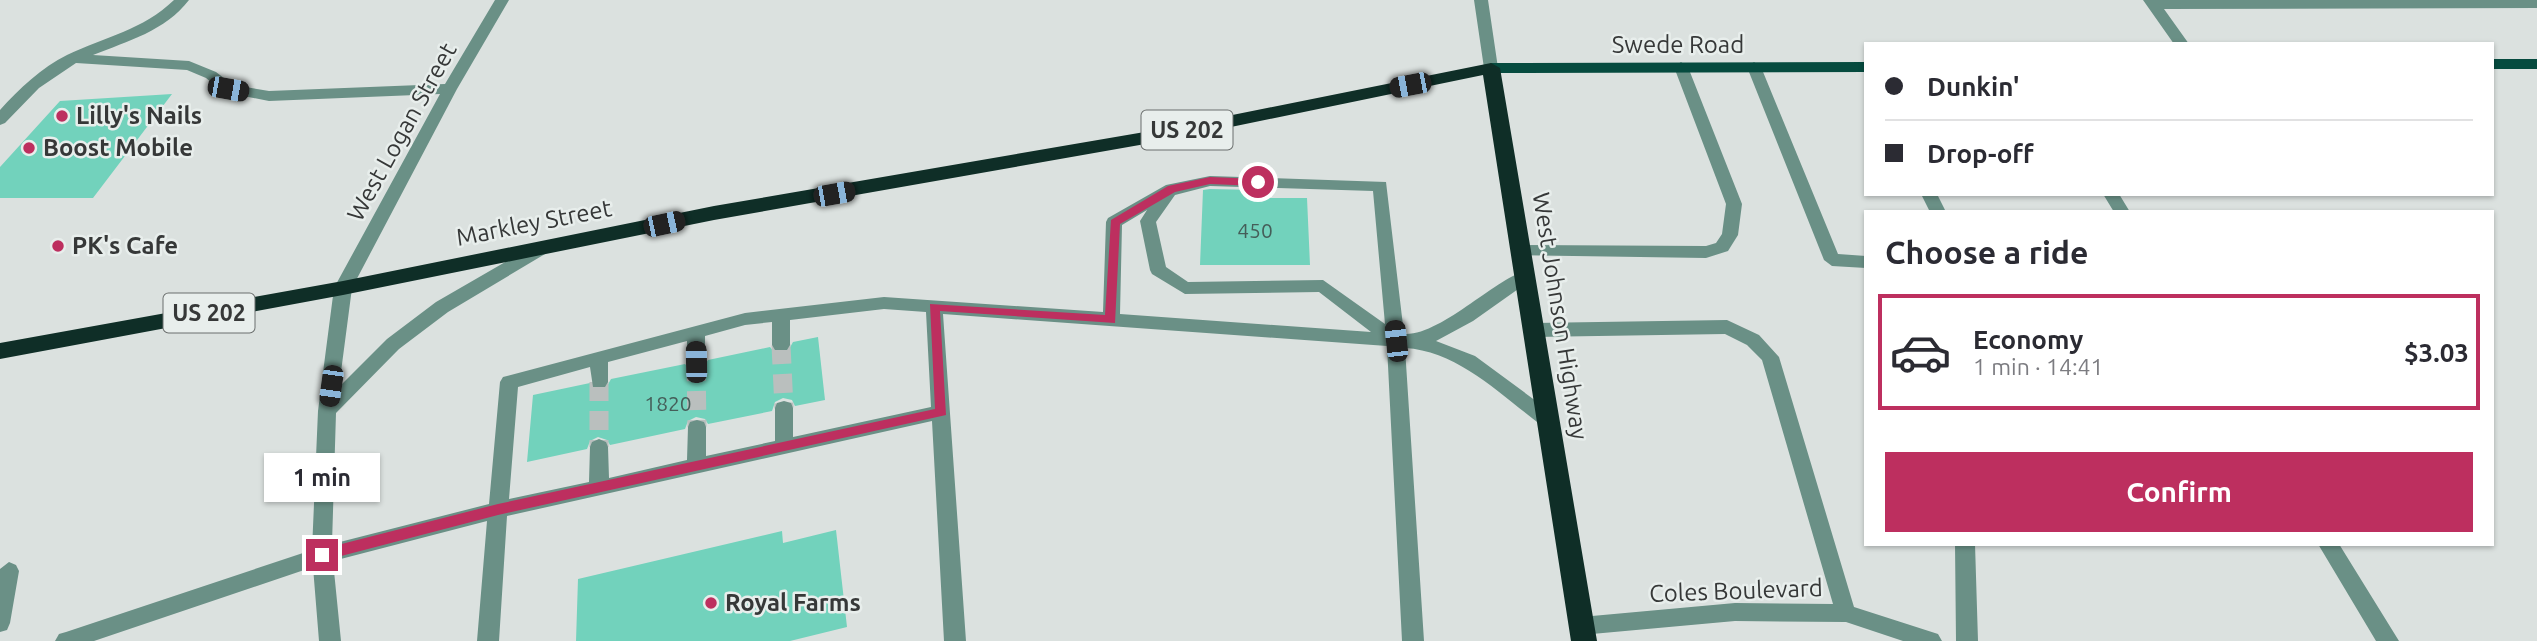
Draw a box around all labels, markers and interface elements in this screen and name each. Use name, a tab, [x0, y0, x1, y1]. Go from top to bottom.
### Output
street label: Swede Road	[1612, 31, 1744, 58]
street label: West Logan Street	[342, 38, 462, 225]
car	[1388, 71, 1433, 99]
text: Dunkin'	[1927, 72, 2019, 101]
car	[206, 75, 251, 103]
place label: Lilly's Nails	[76, 102, 202, 129]
marker: Lilly's Nails	[54, 108, 70, 124]
road number: US 202	[1142, 111, 1232, 150]
place label: Boost Mobile	[43, 134, 193, 161]
text: Drop-off	[1927, 139, 2034, 168]
marker: Boost Mobile	[21, 140, 37, 156]
route start	[1242, 166, 1274, 198]
car	[812, 180, 857, 208]
street label: West Johnson Highway	[1528, 190, 1593, 442]
street label: Markley Street	[454, 194, 615, 251]
car	[642, 209, 687, 239]
house number: 450	[1237, 218, 1273, 242]
place label: PK's Cafe	[72, 232, 178, 259]
text: Choose a ride	[1885, 234, 2088, 270]
marker: PK's Cafe	[50, 238, 66, 254]
road number: US 202	[164, 294, 255, 332]
car	[1384, 319, 1409, 363]
icon: car	[1889, 321, 1952, 384]
text: Economy	[1973, 325, 2083, 354]
text: $3.03	[2404, 338, 2469, 367]
car	[686, 341, 707, 383]
text: 1 min · 14:41	[1973, 354, 2104, 379]
car	[318, 364, 345, 408]
house number: 1820	[644, 391, 692, 415]
button: Confirm	[1885, 452, 2473, 532]
callout: 1 min	[264, 454, 380, 503]
text: 1 min	[293, 465, 351, 490]
route end	[306, 539, 338, 571]
street label: Coles Boulevard	[1649, 574, 1823, 607]
place label: Royal Farms	[725, 589, 861, 616]
marker: Royal Farms	[703, 595, 719, 611]

